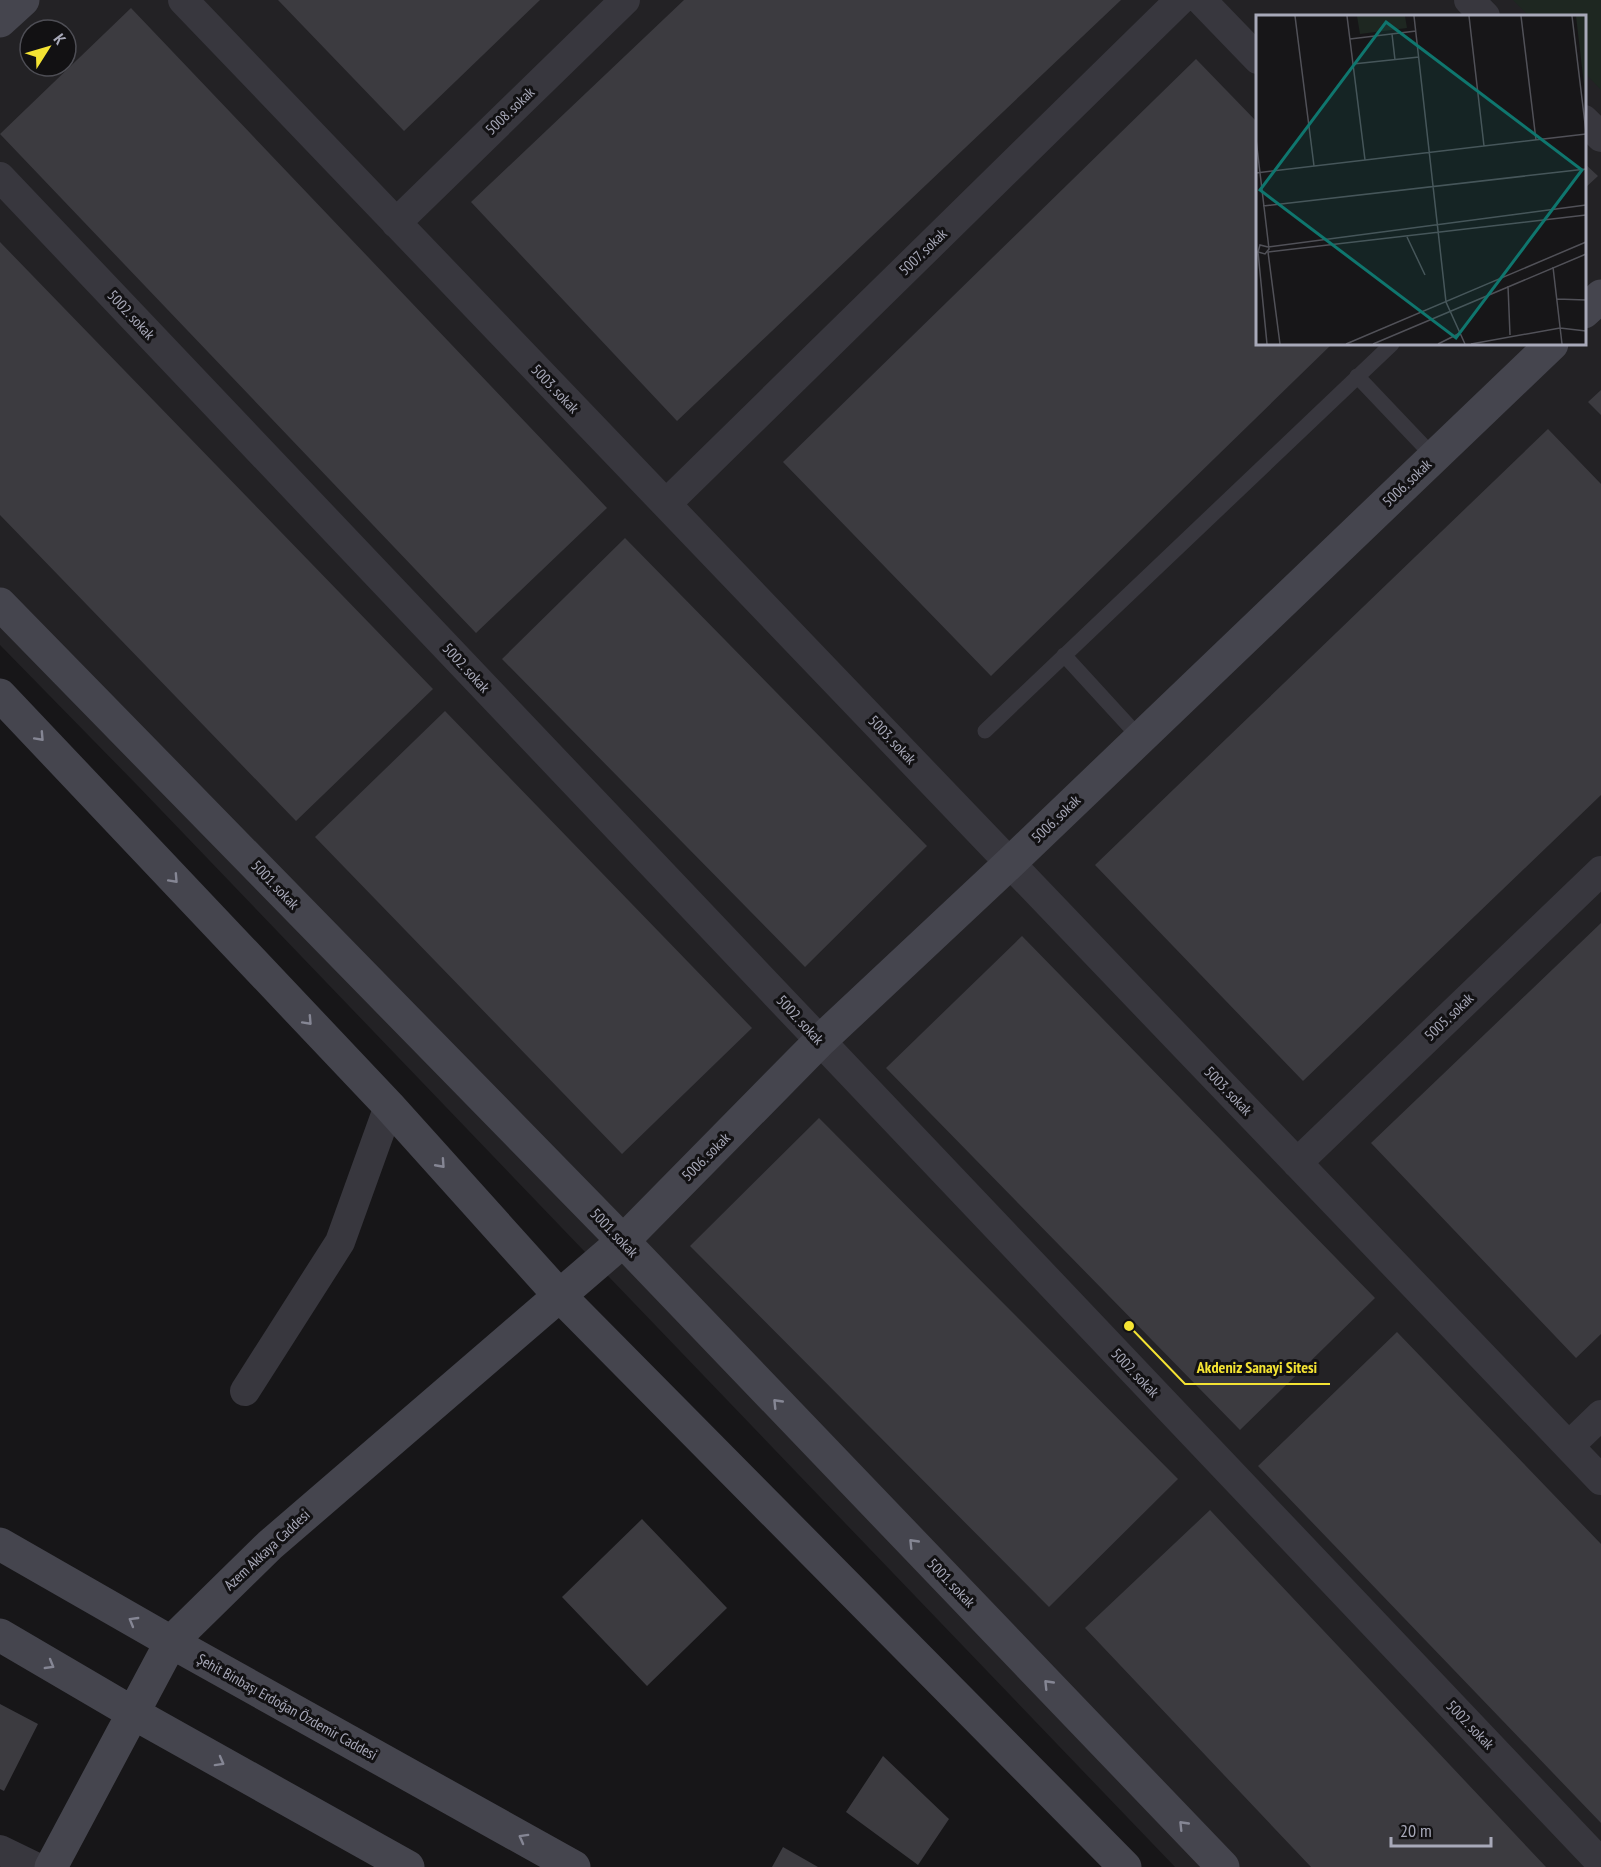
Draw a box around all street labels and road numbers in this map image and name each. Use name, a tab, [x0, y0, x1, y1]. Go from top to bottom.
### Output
street label: 5008. sokak	[481, 82, 538, 139]
street label: 5007. sokak	[895, 224, 951, 279]
street label: 5002. sokak	[104, 286, 159, 344]
street label: 5003. sokak	[527, 360, 584, 417]
street label: 5006. sokak	[1378, 454, 1435, 511]
street label: 5002. sokak	[439, 639, 494, 697]
street label: 5003. sokak	[864, 711, 921, 768]
street label: 5006. sokak	[1027, 790, 1084, 847]
street label: 5001. sokak	[247, 856, 304, 913]
street label: 5005. sokak	[1420, 988, 1477, 1045]
street label: 5002. sokak	[773, 991, 828, 1049]
street label: 5003. sokak	[1200, 1062, 1257, 1119]
street label: 5006. sokak	[677, 1128, 734, 1185]
street label: 5001. sokak	[586, 1204, 643, 1261]
street label: 5002. sokak	[1107, 1344, 1164, 1401]
street label: Azem Akkaya Caddesi	[220, 1505, 314, 1594]
street label: 5001. sokak	[923, 1554, 980, 1611]
street label: Şehit Binbaşı Erdoğan Özdemir Caddesi	[194, 1649, 381, 1764]
street label: 5002. sokak	[1442, 1696, 1499, 1753]

